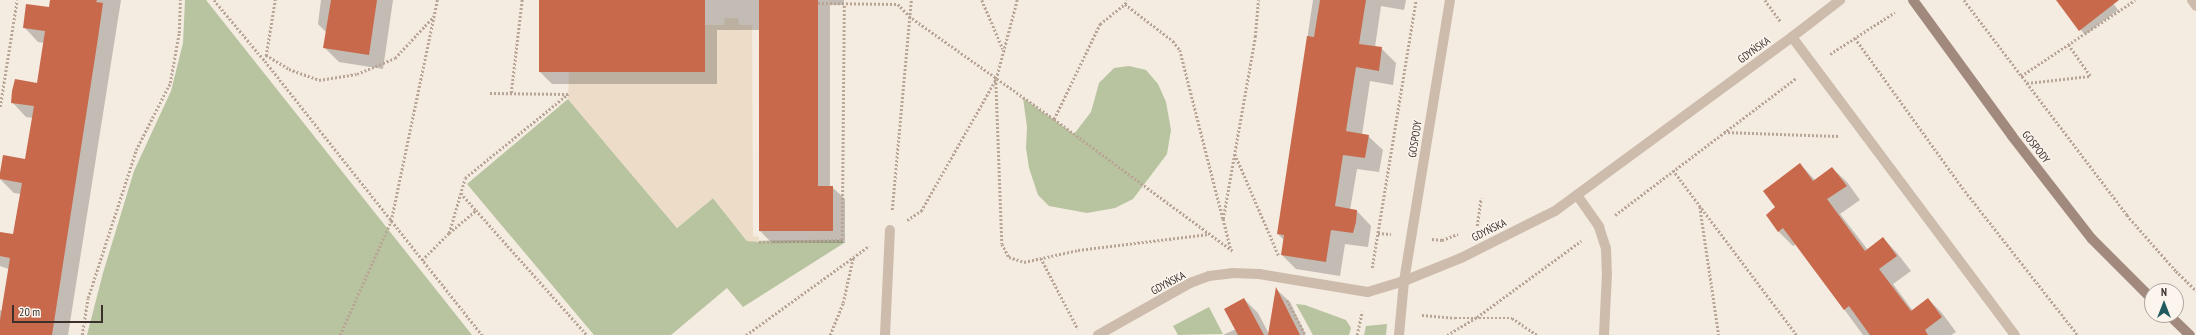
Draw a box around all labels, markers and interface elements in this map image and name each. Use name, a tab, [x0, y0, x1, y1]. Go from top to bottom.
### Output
street label: GDYŃSKA	[1735, 34, 1773, 66]
street label: GOSPODY	[1406, 119, 1424, 159]
street label: GOSPODY	[2019, 128, 2053, 166]
street label: GDYŃSKA	[1470, 216, 1508, 244]
street label: GDYŃSKA	[1149, 269, 1187, 297]
north arrow	[2144, 283, 2184, 323]
text: N	[2161, 285, 2167, 299]
scale bar	[14, 297, 105, 323]
text: 20 m	[19, 304, 40, 319]

